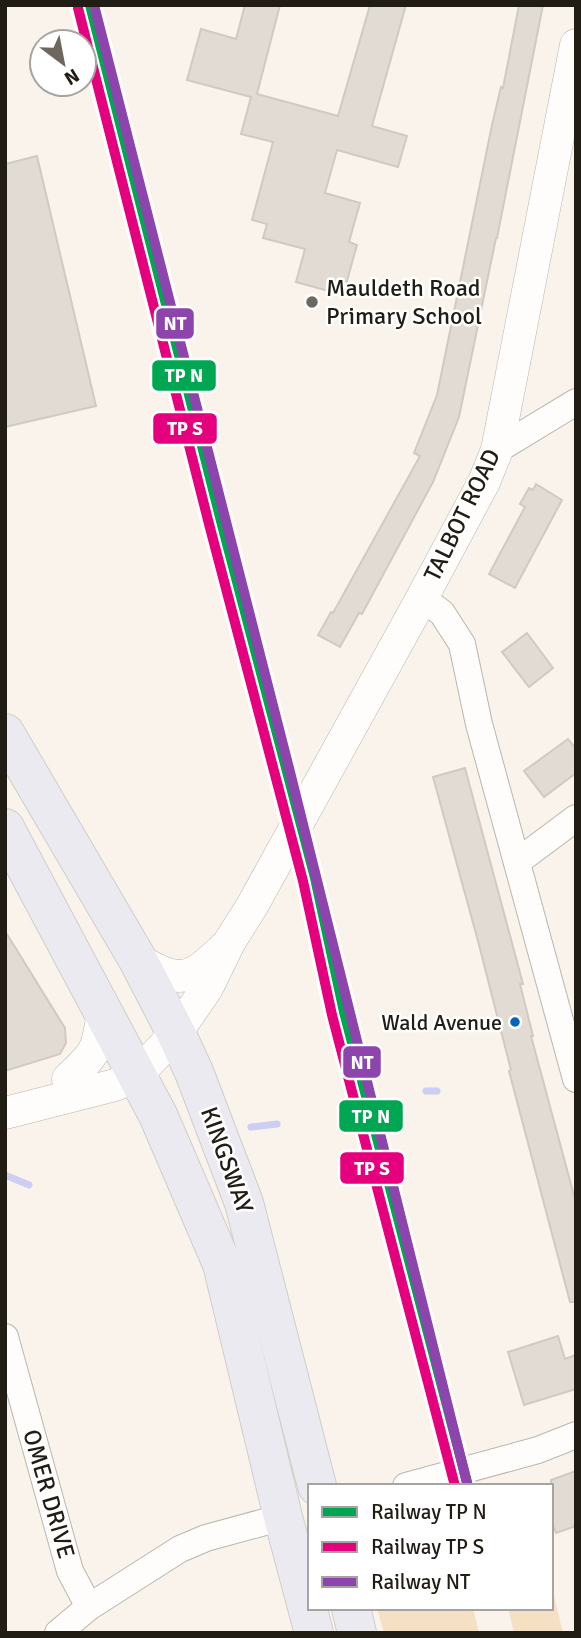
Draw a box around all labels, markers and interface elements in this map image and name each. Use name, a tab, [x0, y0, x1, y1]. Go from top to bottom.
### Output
north arrow	[28, 28, 98, 98]
text: N	[60, 63, 83, 90]
place label: Mauldeth Road Primary School	[326, 273, 482, 331]
marker: Mauldeth Road Primary School	[304, 294, 320, 310]
line badge: NT	[155, 307, 195, 340]
text: NT	[164, 312, 187, 336]
line badge: TP N	[151, 359, 217, 392]
text: TP N	[165, 364, 203, 388]
line badge: TP S	[152, 412, 218, 445]
text: TP S	[167, 417, 203, 441]
street label: TALBOT ROAD	[417, 444, 507, 586]
place label: Wald Avenue	[381, 1009, 502, 1036]
marker: Wald Avenue	[508, 1015, 522, 1029]
line badge: NT	[342, 1045, 382, 1079]
text: NT	[351, 1051, 374, 1075]
line badge: TP N	[338, 1099, 404, 1133]
street label: KINGSWAY	[194, 1103, 260, 1217]
text: TP N	[352, 1105, 390, 1129]
line badge: TP S	[339, 1151, 405, 1185]
text: TP S	[354, 1157, 390, 1181]
street label: OMER DRIVE	[16, 1426, 82, 1562]
legend	[308, 1484, 553, 1610]
text: Railway TP N	[371, 1499, 487, 1525]
text: Railway TP S	[371, 1534, 484, 1560]
text: Railway NT	[371, 1569, 471, 1595]

